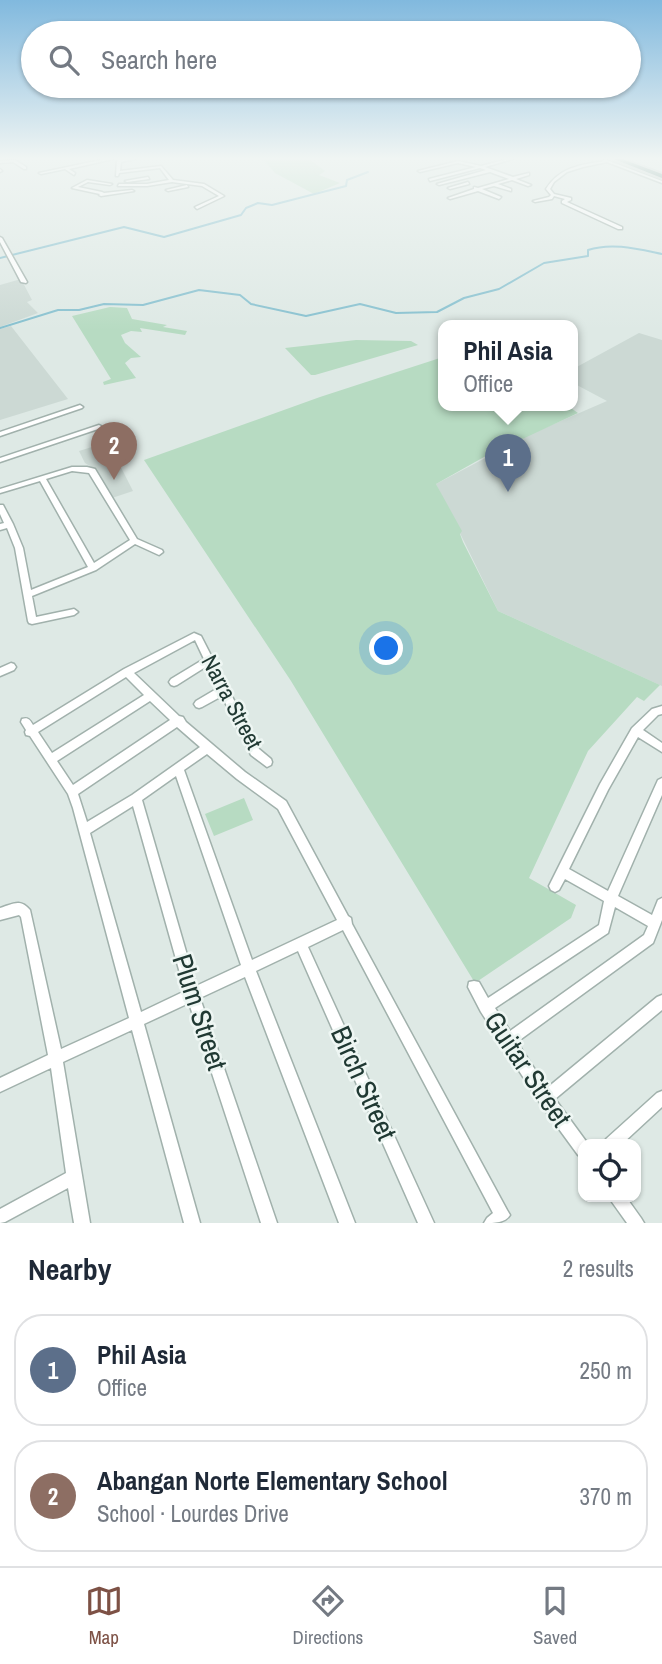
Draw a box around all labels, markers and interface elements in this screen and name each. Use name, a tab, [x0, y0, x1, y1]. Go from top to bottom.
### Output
search box	[21, 21, 641, 98]
icon: search	[45, 41, 83, 79]
text: Search here	[101, 42, 217, 77]
popup	[438, 320, 578, 411]
text: Phil Asia	[463, 333, 553, 368]
text: Office	[463, 368, 513, 399]
pin: 2	[91, 422, 137, 480]
pin: 1	[485, 434, 531, 492]
your location	[369, 631, 403, 665]
street label: Narra Street	[195, 649, 270, 754]
street label: Plum Street	[163, 949, 237, 1075]
street label: Guitar Street	[475, 1004, 581, 1134]
street label: Birch Street	[322, 1020, 406, 1146]
map controls	[578, 1139, 641, 1202]
button: locate	[578, 1139, 641, 1202]
text: Nearby	[28, 1249, 111, 1289]
text: 2 results	[563, 1253, 634, 1284]
text: Phil Asia	[97, 1337, 186, 1372]
text: 1	[48, 1355, 58, 1386]
text: 250 m	[580, 1355, 632, 1386]
text: Office	[97, 1372, 147, 1403]
text: Abangan Norte Elementary School	[97, 1463, 448, 1498]
text: 2	[48, 1481, 58, 1512]
text: 370 m	[580, 1481, 632, 1512]
text: School · Lourdes Drive	[97, 1498, 289, 1529]
tab: Map	[85, 1582, 123, 1650]
tab: Directions	[292, 1582, 363, 1650]
tab: Saved	[533, 1582, 577, 1650]

